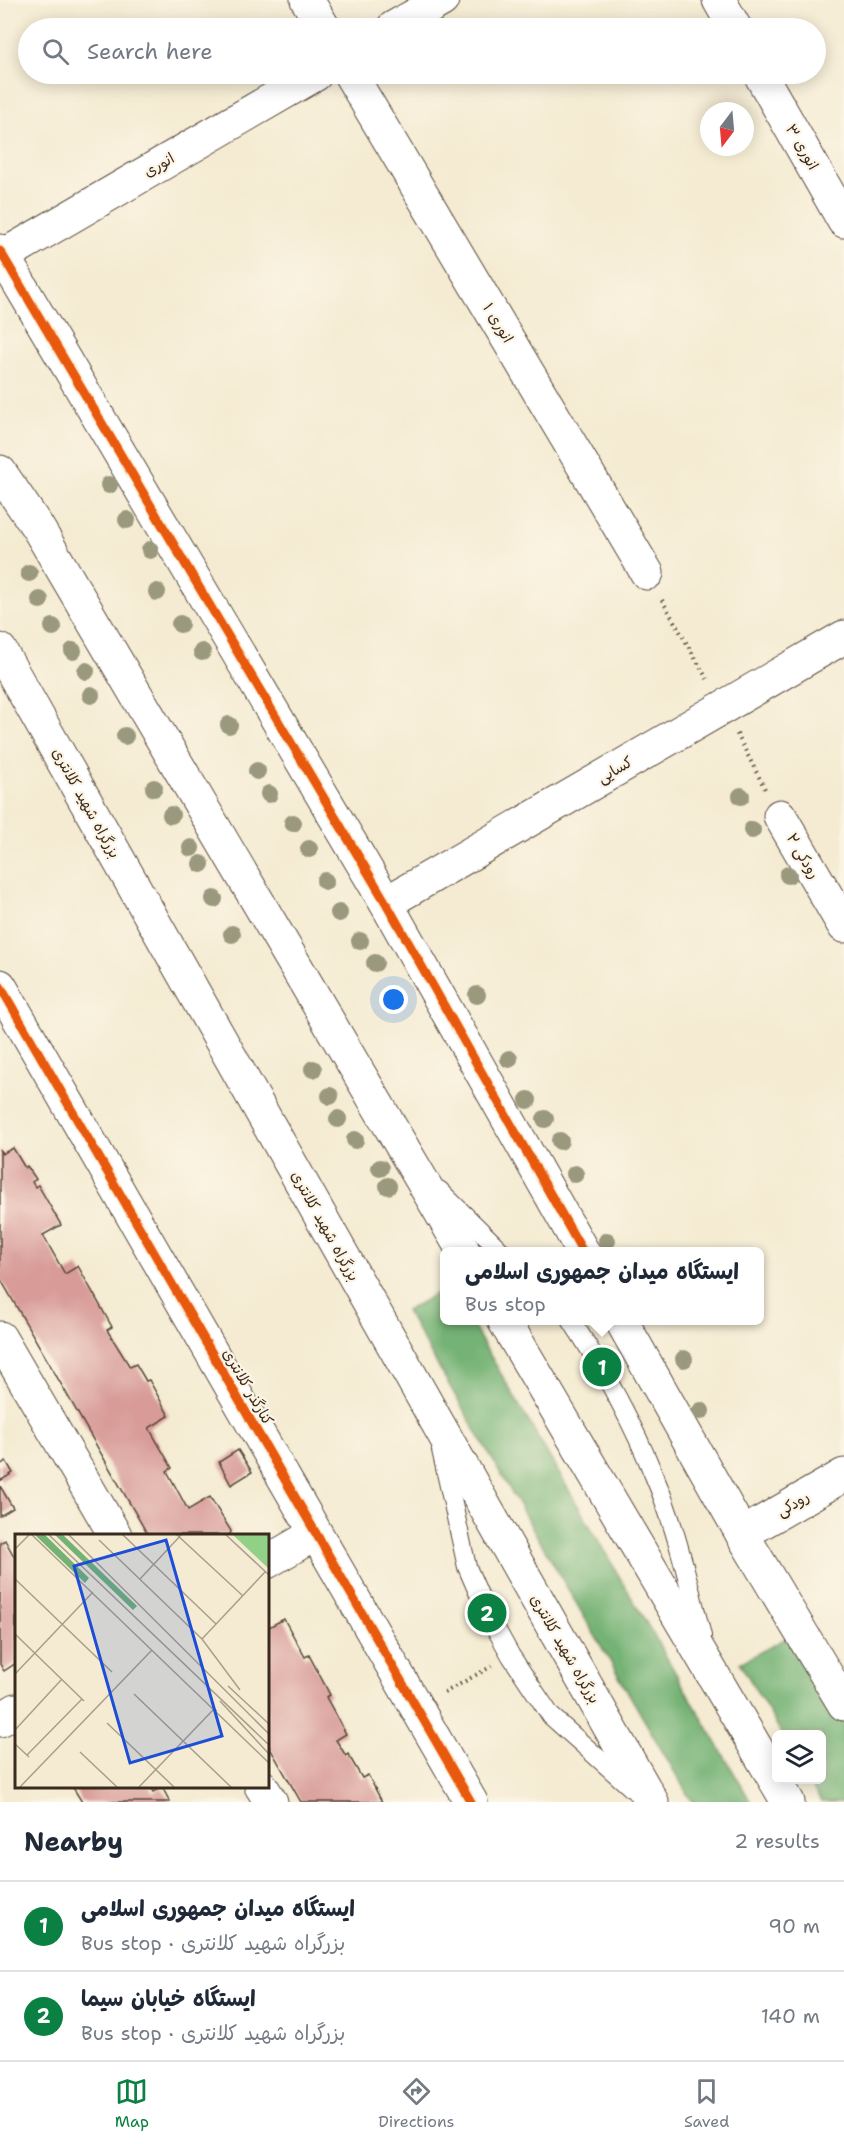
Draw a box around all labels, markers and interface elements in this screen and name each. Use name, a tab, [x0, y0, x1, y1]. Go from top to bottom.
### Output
search box	[18, 18, 826, 84]
icon: search	[39, 35, 72, 68]
text: Search here	[87, 37, 213, 66]
north arrow	[700, 102, 754, 156]
street label: انوری ۳	[781, 120, 823, 174]
street label: انوری	[140, 148, 178, 182]
street label: انوری ۱	[478, 299, 518, 347]
street label: بزرگراه شهید کلانتری	[47, 744, 125, 862]
street label: کسایی	[594, 752, 636, 788]
street label: رودکی ۲	[782, 829, 824, 883]
your location	[379, 985, 408, 1014]
street label: بزرگراه شهید کلانتری	[286, 1167, 364, 1285]
popup	[440, 1247, 764, 1325]
text: ایستگاه میدان جمهوری اسلامی	[465, 1257, 739, 1286]
text: Bus stop	[465, 1291, 546, 1317]
pin: 1	[582, 1344, 622, 1390]
street label: کنارگذر کلانتری	[218, 1345, 278, 1429]
street label: رودکی	[773, 1487, 813, 1521]
inset map	[15, 1534, 268, 1787]
pin: 2	[468, 1590, 506, 1636]
street label: بزرگراه شهید کلانتری	[526, 1591, 604, 1707]
map controls	[772, 1730, 826, 1784]
button: layers	[772, 1730, 826, 1784]
text: Nearby	[24, 1824, 123, 1859]
text: 2 results	[734, 1828, 820, 1854]
text: ایستگاه میدان جمهوری اسلامی	[81, 1894, 355, 1923]
text: 1	[39, 1913, 48, 1939]
text: 90 m	[768, 1913, 820, 1939]
text: Bus stop · بزرگراه شهید کلانتری	[81, 1930, 345, 1956]
text: ایستگاه خیابان سیما	[81, 1984, 256, 2013]
text: 2	[37, 2003, 51, 2029]
text: 140 m	[761, 2003, 820, 2029]
text: Bus stop · بزرگراه شهید کلانتری	[81, 2020, 345, 2046]
tab: Map	[115, 2075, 149, 2132]
tab: Directions	[378, 2075, 455, 2132]
tab: Saved	[684, 2075, 729, 2132]

